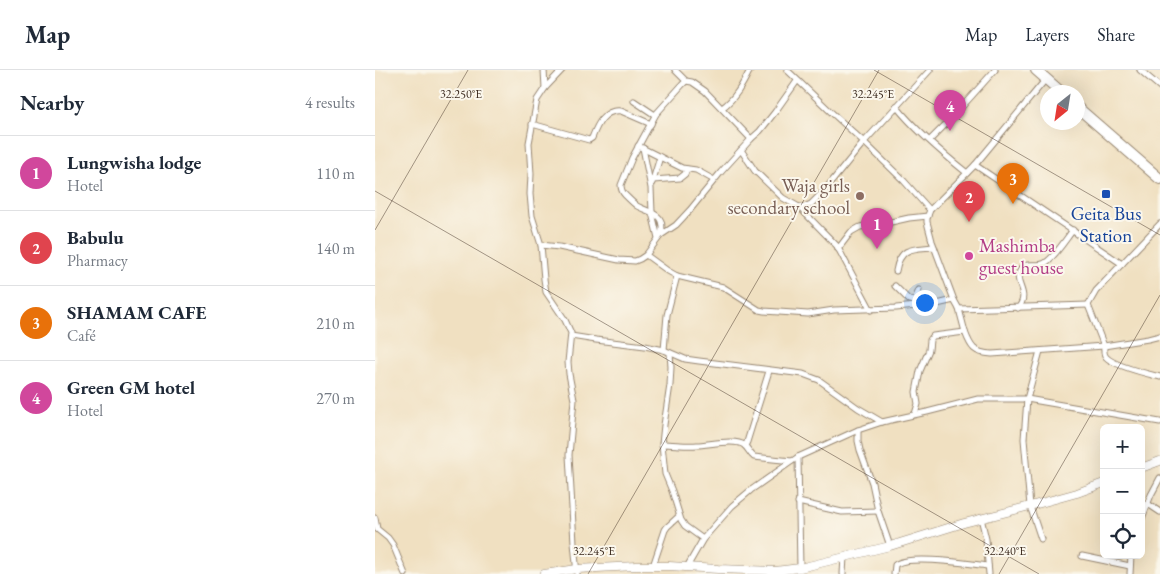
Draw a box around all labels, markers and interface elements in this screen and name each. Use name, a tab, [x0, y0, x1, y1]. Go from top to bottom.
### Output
text: Map	[25, 19, 70, 50]
text: Map	[965, 23, 997, 46]
text: Layers	[1025, 23, 1069, 46]
text: Share	[1097, 23, 1135, 46]
north arrow	[1040, 85, 1085, 130]
text: 32.250°E	[440, 86, 482, 102]
text: 32.245°E	[852, 86, 894, 102]
text: Nearby	[20, 89, 84, 116]
pin: 4	[934, 90, 966, 131]
text: 4 results	[305, 92, 355, 113]
text: Lungwisha lodge	[67, 150, 201, 175]
text: 1	[32, 163, 40, 184]
text: 110 m	[316, 163, 355, 184]
pin: 3	[997, 163, 1029, 204]
place label: Waja girls secondary school	[727, 173, 850, 220]
text: Hotel	[67, 175, 103, 196]
pin: 2	[953, 181, 985, 222]
marker: Geita Bus Station	[1100, 188, 1112, 200]
marker: Waja girls secondary school	[854, 190, 866, 202]
place label: Geita Bus Station	[1071, 201, 1141, 248]
pin: 1	[861, 208, 893, 249]
text: Babulu	[67, 225, 124, 250]
place label: Mashimba guest house	[979, 233, 1063, 280]
text: 2	[32, 238, 40, 259]
text: 140 m	[316, 238, 355, 259]
text: Pharmacy	[67, 250, 128, 271]
marker: Mashimba guest house	[963, 250, 975, 262]
your location	[912, 290, 938, 316]
text: SHAMAM CAFE	[67, 300, 206, 325]
text: 3	[32, 313, 40, 334]
text: 210 m	[316, 313, 355, 334]
text: Café	[67, 325, 96, 346]
text: Green GM hotel	[67, 375, 195, 400]
text: 4	[32, 388, 40, 409]
text: 270 m	[316, 388, 355, 409]
text: Hotel	[67, 400, 103, 421]
map controls	[1100, 424, 1145, 559]
button: +	[1100, 424, 1145, 469]
button: −	[1100, 469, 1145, 514]
button: locate	[1100, 514, 1145, 559]
text: 32.245°E	[573, 543, 615, 559]
text: 32.240°E	[984, 543, 1026, 559]

